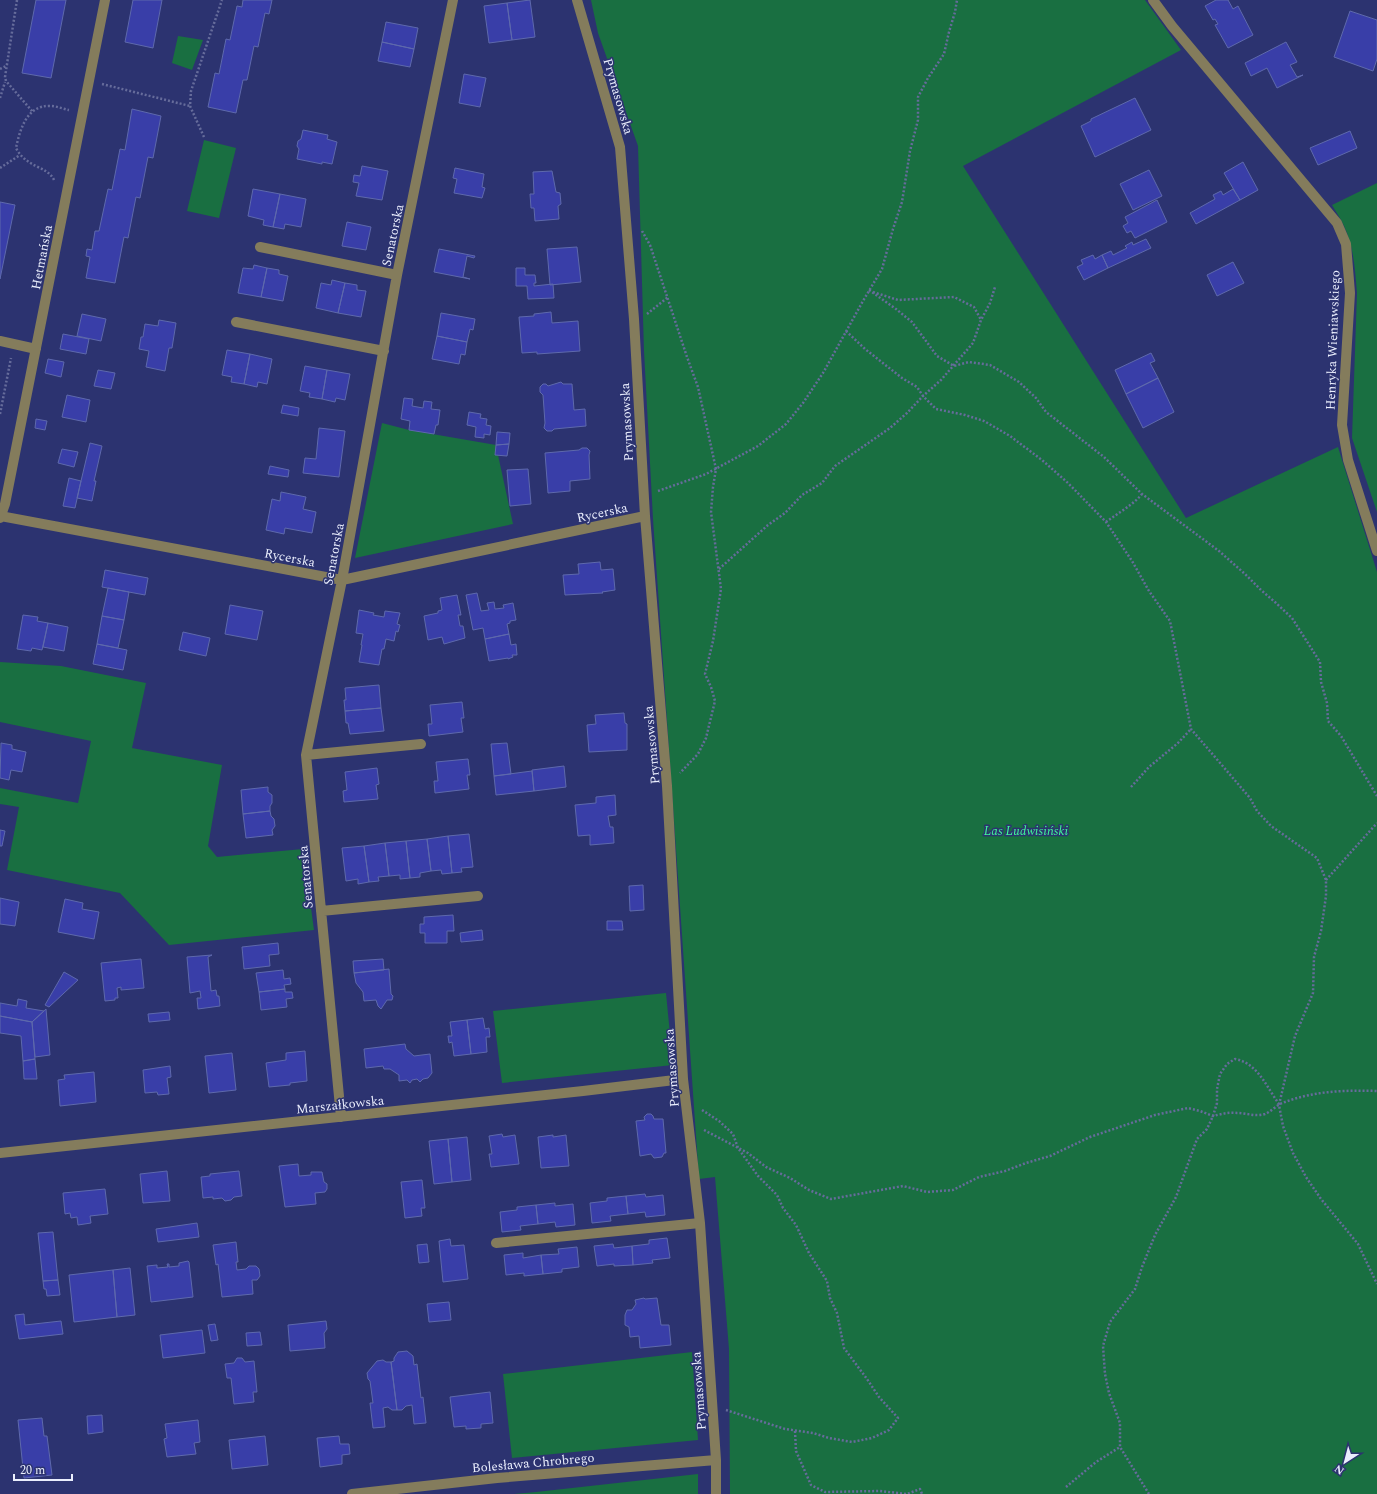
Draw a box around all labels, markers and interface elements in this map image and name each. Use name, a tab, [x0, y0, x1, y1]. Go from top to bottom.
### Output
street label: Prymasowska	[598, 56, 639, 137]
street label: Senatorska	[377, 202, 409, 268]
street label: Hetmańska	[26, 222, 58, 291]
street label: Henryka Wieniawskiego	[1321, 270, 1345, 410]
street label: Prymasowska	[615, 382, 639, 462]
street label: Rycerska	[575, 498, 630, 528]
street label: Senatorska	[318, 521, 350, 587]
street label: Rycerska	[263, 543, 318, 573]
street label: Prymasowska	[639, 704, 665, 785]
park label: Las Ludwisiński	[984, 821, 1068, 841]
street label: Senatorska	[293, 844, 319, 909]
street label: Prymasowska	[659, 1027, 685, 1108]
street label: Marszałkowska	[295, 1090, 386, 1120]
street label: Prymasowska	[686, 1350, 712, 1431]
north arrow	[1325, 1442, 1365, 1482]
street label: Bolesława Chrobrego	[471, 1448, 595, 1478]
scale bar	[14, 1456, 72, 1482]
text: N	[1331, 1460, 1348, 1479]
text: 20 m	[20, 1461, 45, 1480]

